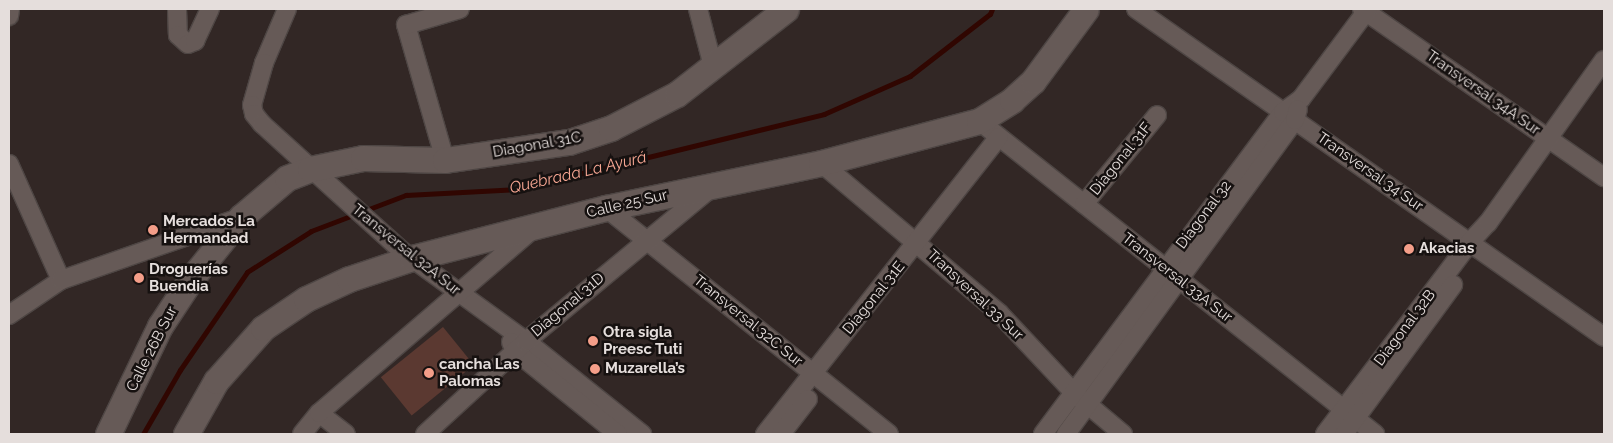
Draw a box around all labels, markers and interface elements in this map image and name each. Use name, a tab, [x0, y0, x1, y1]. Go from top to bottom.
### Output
street label: Transversal 34A Sur	[1422, 47, 1544, 139]
street label: Diagonal 31F	[1086, 119, 1156, 199]
street label: Diagonal 31C	[491, 128, 583, 162]
street label: Transversal 34 Sur	[1313, 129, 1427, 215]
water label: Quebrada La Ayurá	[507, 148, 649, 198]
street label: Diagonal 32	[1172, 177, 1236, 253]
street label: Calle 25 Sur	[585, 186, 669, 222]
street label: Transversal 32A Sur	[348, 200, 464, 300]
place label: Mercados La Hermandad	[163, 212, 255, 247]
marker: Mercados La Hermandad	[147, 224, 159, 236]
street label: Transversal 33A Sur	[1118, 229, 1236, 327]
place label: Akacias	[1419, 240, 1474, 258]
marker: Akacias	[1403, 243, 1415, 255]
street label: Transversal 33 Sur	[923, 246, 1027, 344]
street label: Diagonal 31E	[839, 258, 909, 338]
place label: Droguerías Buendia	[149, 260, 228, 295]
street label: Diagonal 31D	[528, 269, 608, 341]
street label: Transversal 32C Sur	[690, 271, 806, 371]
marker: Droguerías Buendia	[133, 272, 145, 284]
street label: Diagonal 32B	[1370, 286, 1440, 370]
street label: Calle 26B Sur	[123, 303, 181, 395]
place label: Otra sigla Preesc Tuti	[603, 323, 683, 358]
marker: Otra sigla Preesc Tuti	[587, 335, 599, 347]
place label: cancha Las Palomas	[439, 355, 520, 390]
place label: Muzarella’s	[605, 360, 685, 378]
marker: Muzarella’s	[589, 363, 601, 375]
marker: cancha Las Palomas	[423, 367, 435, 379]

